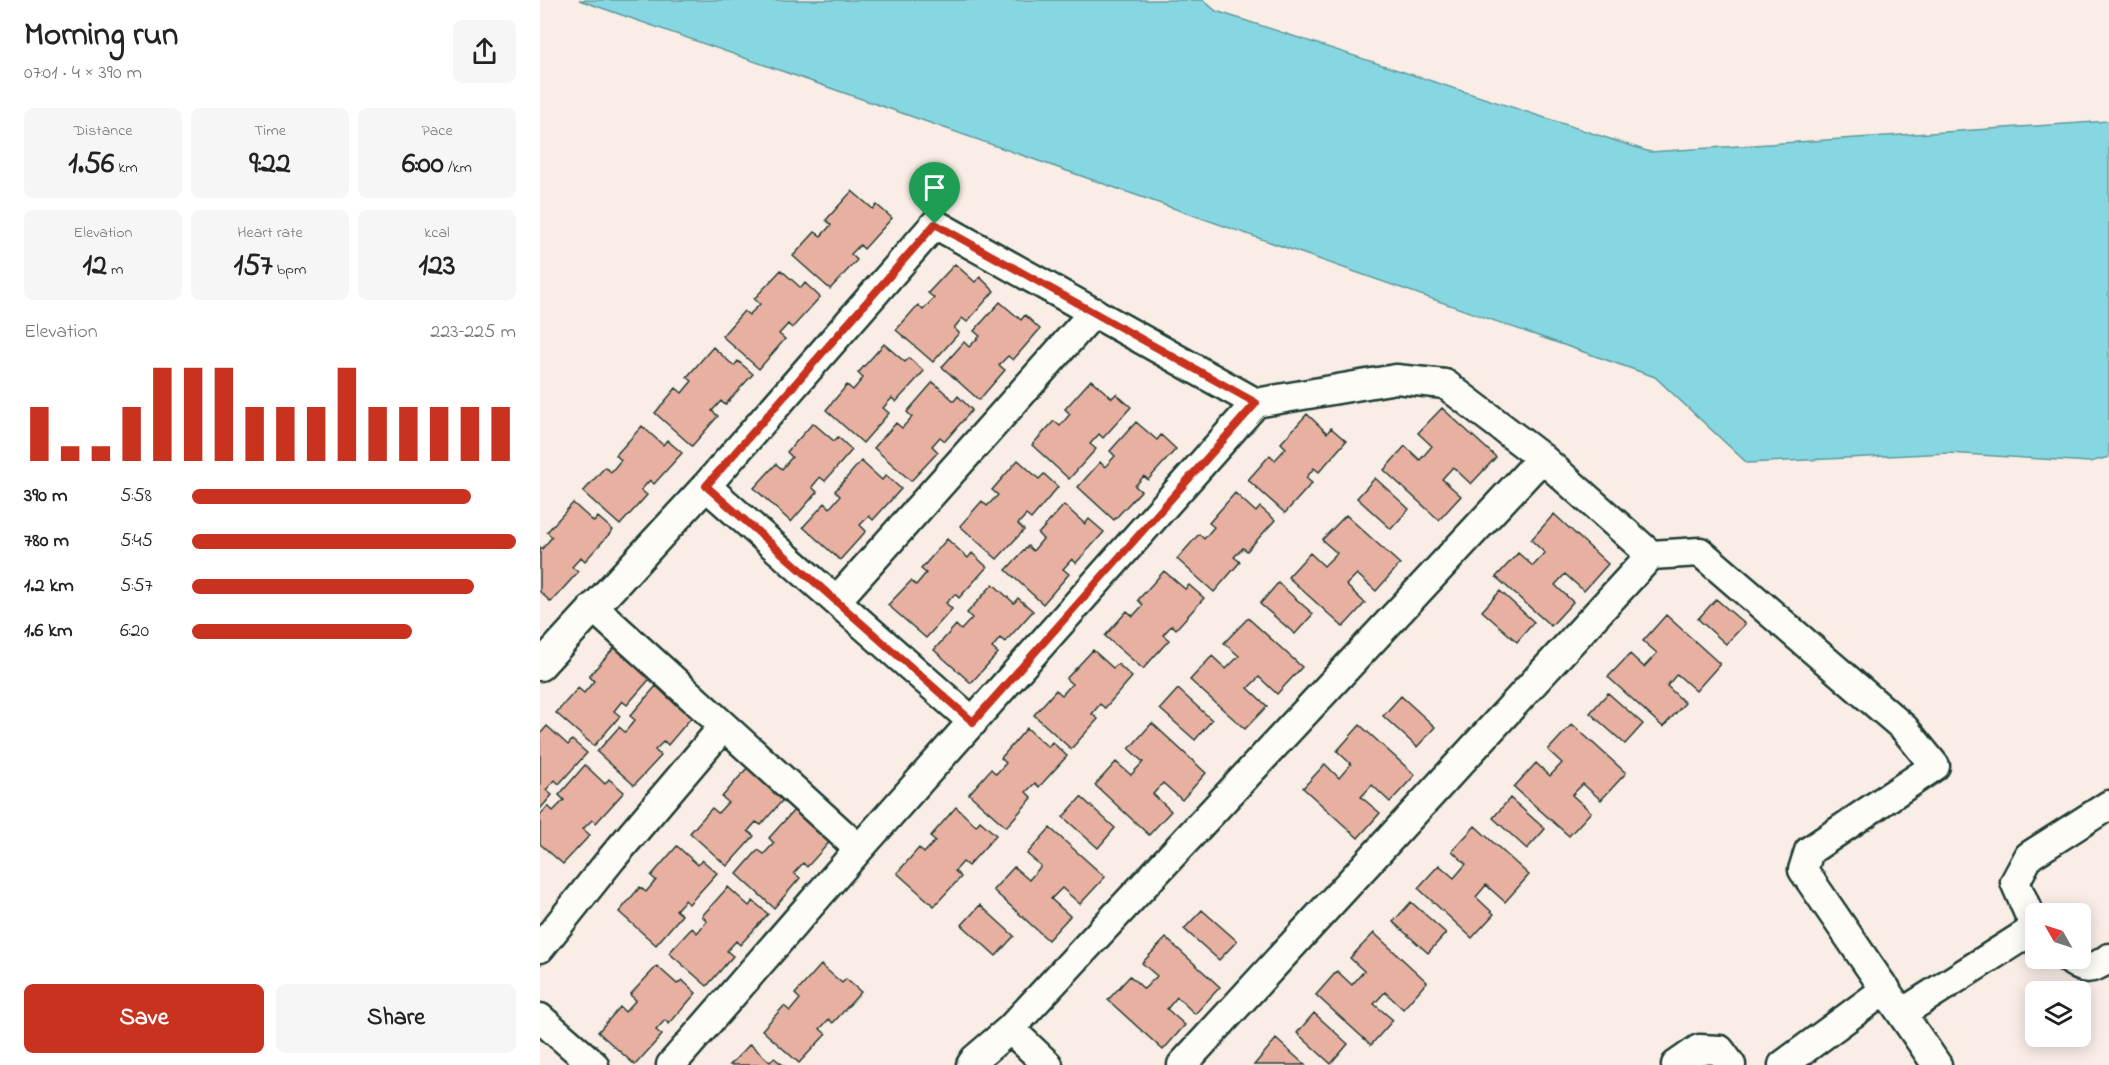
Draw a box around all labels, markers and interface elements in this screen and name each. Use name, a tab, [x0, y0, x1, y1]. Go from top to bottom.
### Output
text: Morning run	[24, 12, 178, 60]
button: share	[453, 20, 516, 83]
text: 07:01 · 4 × 390 m	[24, 59, 142, 88]
text: Distance	[74, 119, 132, 143]
text: Time	[254, 119, 286, 143]
text: Pace	[421, 119, 453, 143]
text: 1.56	[68, 143, 114, 187]
text: 9:22	[249, 143, 291, 187]
text: 6:00	[402, 143, 444, 187]
text: km	[114, 156, 138, 180]
text: /km	[444, 156, 472, 180]
pin	[909, 162, 960, 224]
icon: arrive	[918, 171, 951, 204]
text: Elevation	[74, 221, 132, 245]
text: Heart rate	[237, 221, 303, 245]
text: kcal	[424, 221, 450, 245]
text: 12	[83, 245, 107, 289]
text: 157	[234, 245, 273, 289]
text: 123	[419, 245, 455, 289]
text: m	[107, 258, 123, 282]
text: bpm	[273, 258, 306, 282]
text: Elevation	[24, 318, 98, 347]
text: 223–225 m	[430, 318, 516, 347]
text: 390 m	[24, 482, 67, 511]
text: 5:58	[120, 482, 152, 511]
text: 780 m	[24, 527, 69, 556]
text: 5:45	[120, 527, 153, 556]
text: 1.2 km	[24, 572, 74, 601]
text: 5:57	[120, 572, 153, 601]
text: 1.6 km	[24, 617, 73, 646]
text: 6:20	[120, 617, 149, 646]
north arrow	[2025, 903, 2091, 969]
map controls	[2025, 903, 2091, 1047]
button: layers	[2025, 981, 2091, 1047]
button: Save	[24, 984, 264, 1053]
button: Share	[276, 984, 516, 1053]

